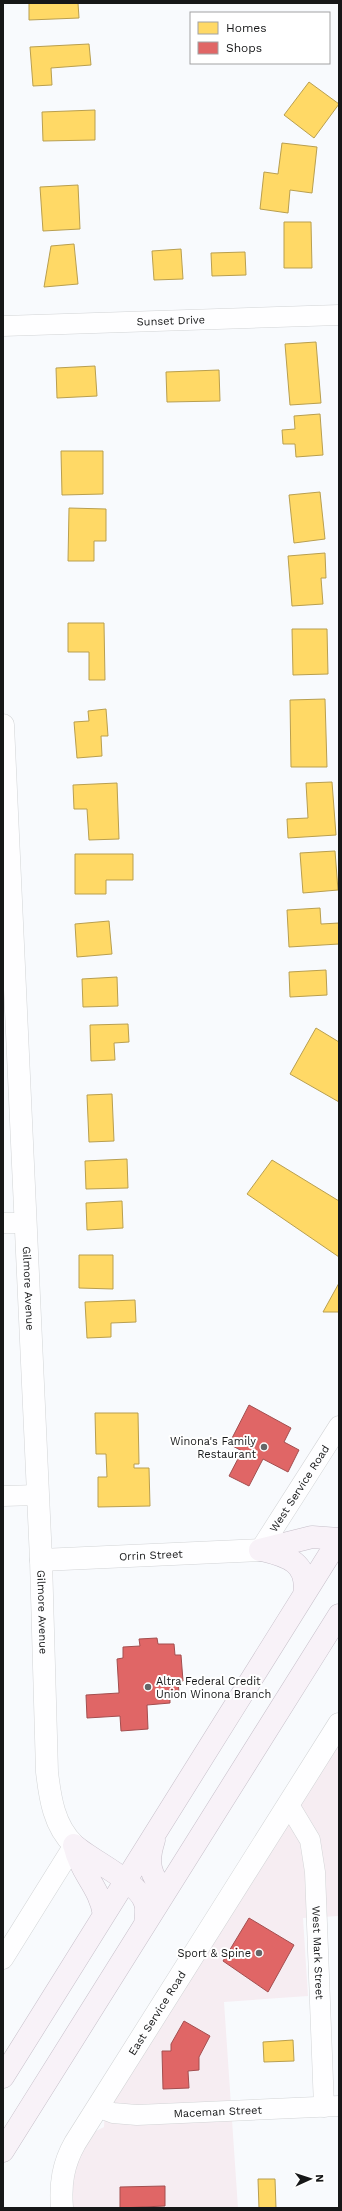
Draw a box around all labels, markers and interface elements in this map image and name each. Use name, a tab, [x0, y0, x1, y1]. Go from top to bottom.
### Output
legend	[190, 12, 330, 64]
text: Homes	[226, 21, 267, 35]
text: Shops	[226, 41, 262, 55]
street label: Sunset Drive	[137, 313, 205, 328]
street label: Gilmore Avenue	[20, 1246, 37, 1331]
place label: Winona's Family Restaurant	[170, 1435, 256, 1461]
marker: Winona's Family Restaurant	[259, 1442, 269, 1452]
street label: West Service Road	[267, 1443, 332, 1534]
street label: Orrin Street	[119, 1547, 183, 1563]
street label: Gilmore Avenue	[35, 1570, 50, 1654]
place label: Altra Federal Credit Union Winona Branch	[156, 1675, 271, 1701]
marker: Altra Federal Credit Union Winona Branch	[143, 1682, 153, 1692]
street label: West Mark Street	[310, 1906, 326, 2000]
place label: Sport & Spine	[177, 1947, 251, 1960]
marker: Sport & Spine	[254, 1948, 264, 1958]
street label: East Service Road	[125, 1968, 188, 2058]
street label: Maceman Street	[173, 2103, 263, 2120]
north arrow	[290, 2159, 330, 2199]
text: N	[313, 2174, 326, 2183]

